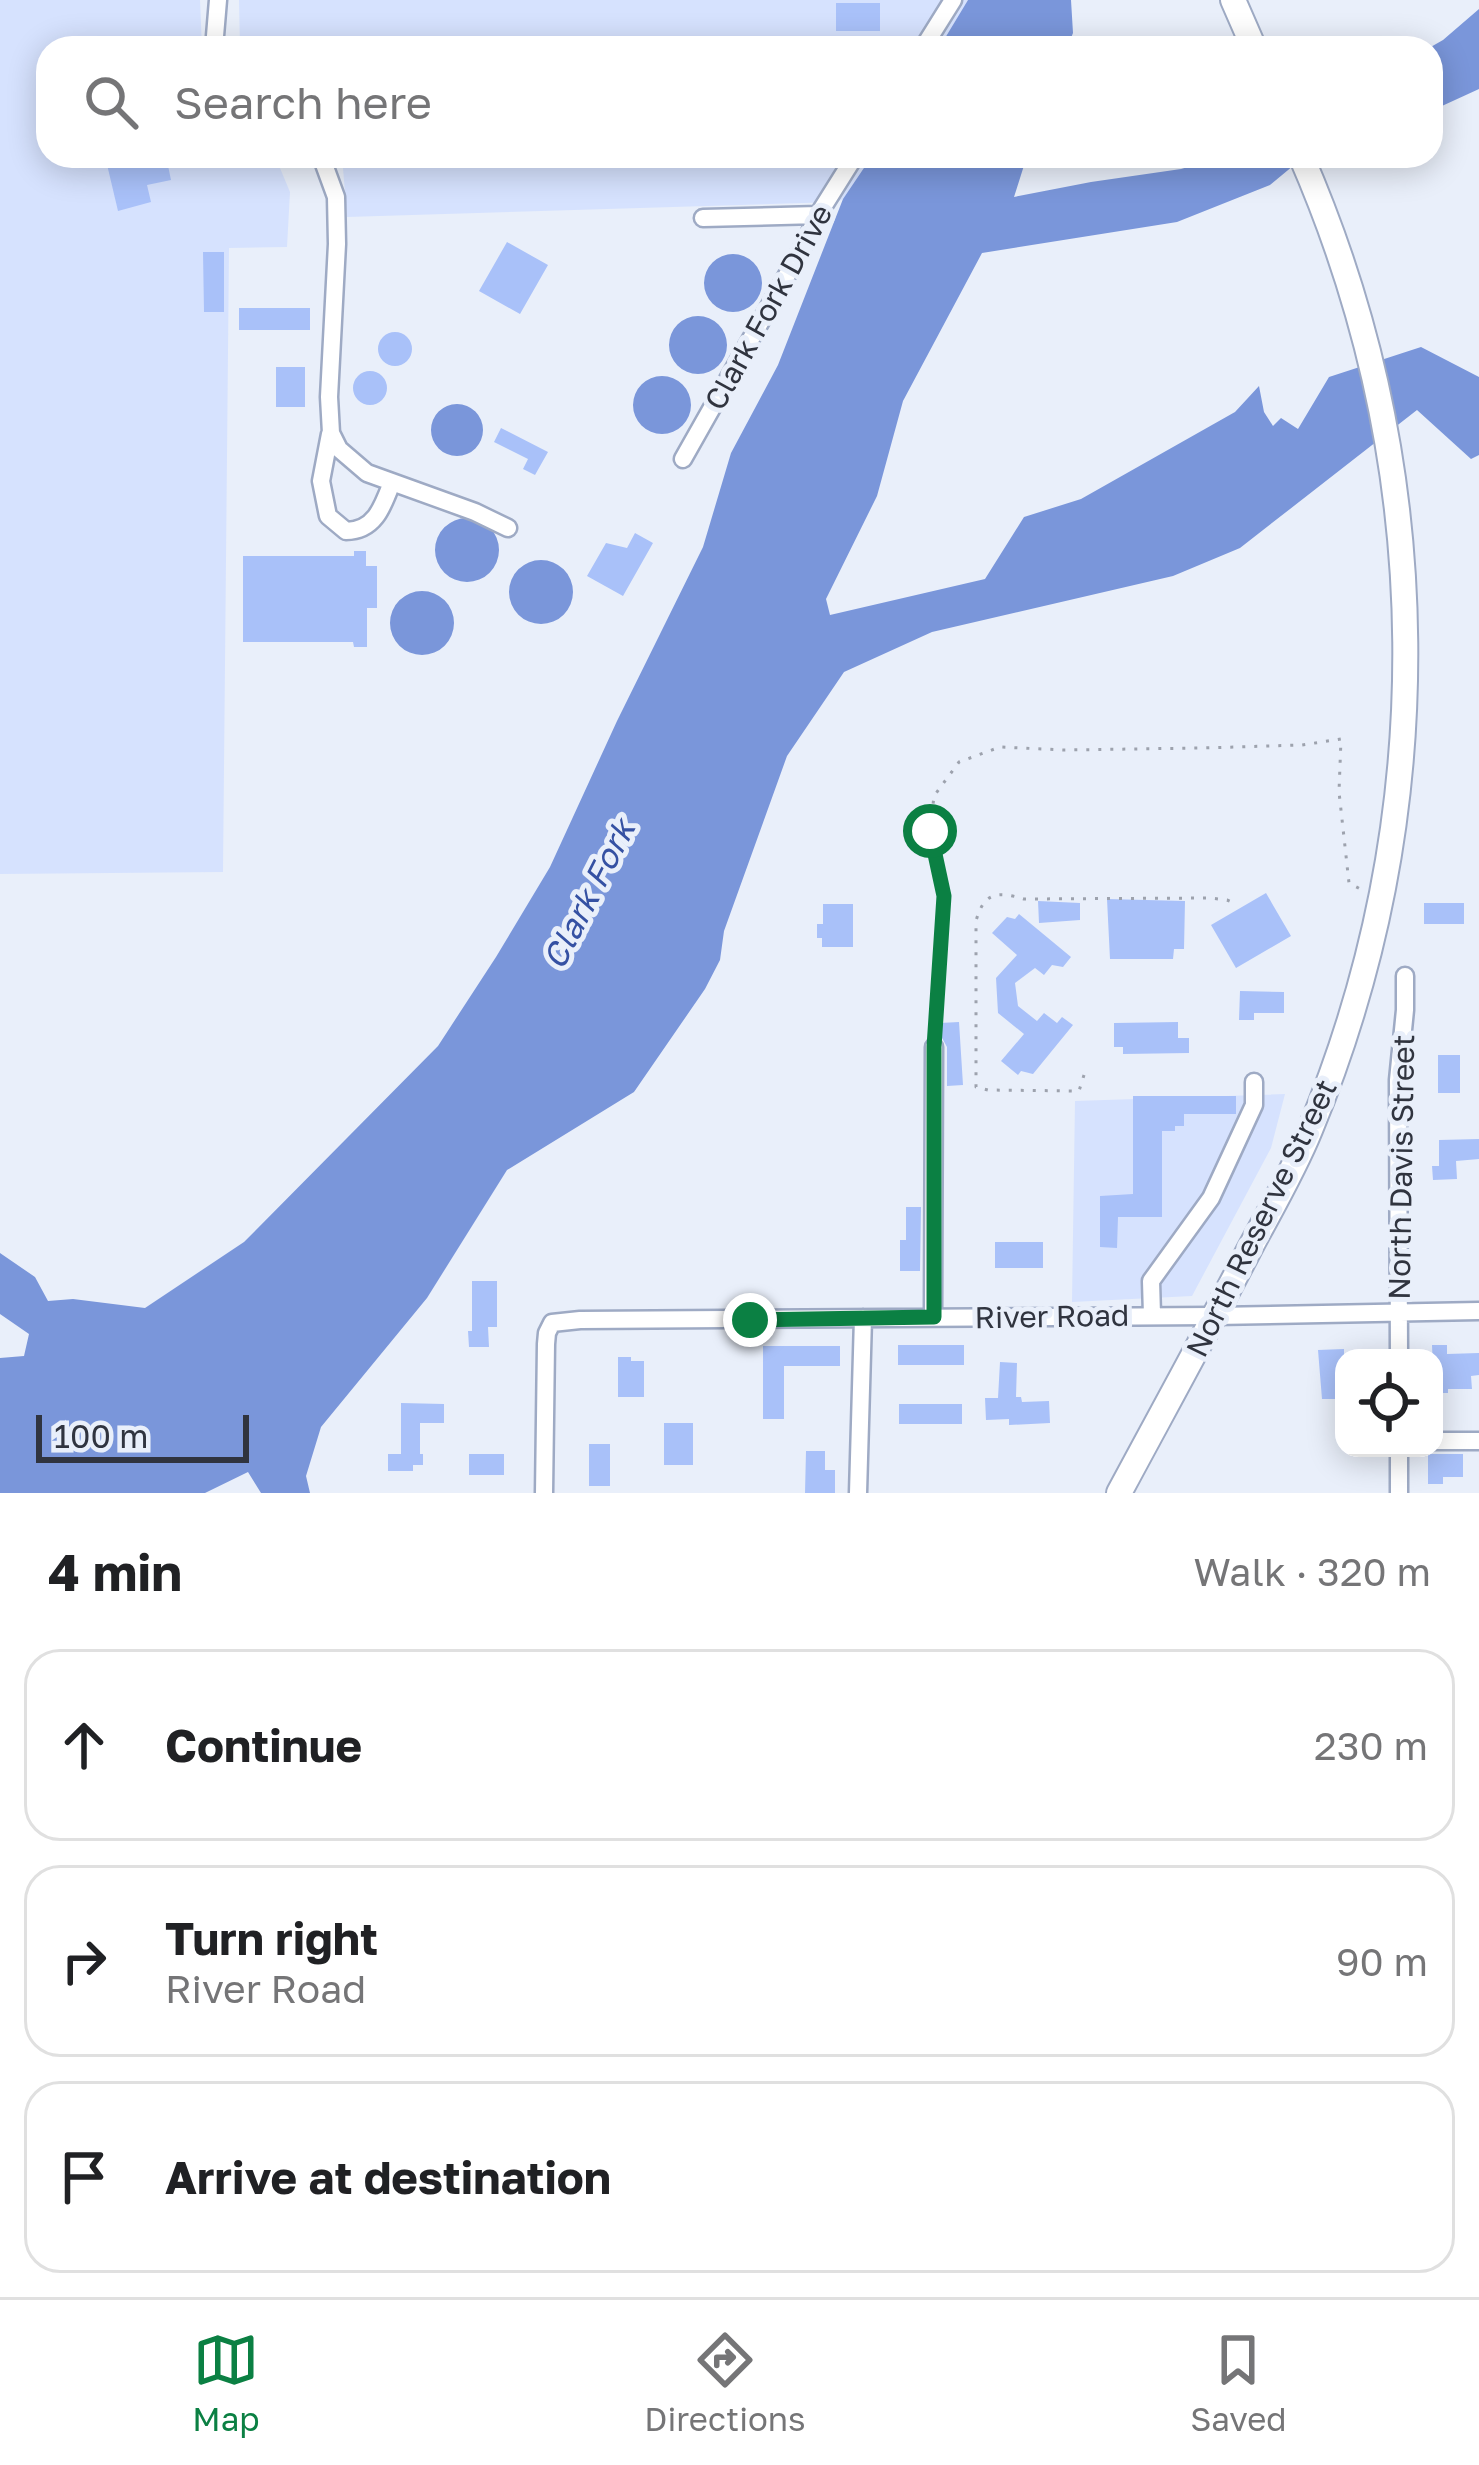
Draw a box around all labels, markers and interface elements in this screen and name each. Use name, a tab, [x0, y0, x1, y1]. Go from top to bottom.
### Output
search box	[36, 36, 1443, 168]
icon: search	[78, 69, 144, 135]
text: Search here	[174, 75, 432, 129]
street label: Clark Fork Drive	[697, 198, 839, 416]
route start	[903, 804, 957, 858]
water label: Clark Fork	[534, 810, 644, 975]
street label: North Davis Street	[1381, 1034, 1421, 1300]
street label: North Reserve Street	[1178, 1073, 1344, 1363]
route end	[723, 1293, 777, 1347]
street label: River Road	[974, 1297, 1130, 1335]
map controls	[1335, 1349, 1443, 1457]
button: locate	[1335, 1349, 1443, 1457]
scale bar	[36, 1409, 249, 1462]
text: 100 m	[54, 1416, 148, 1455]
text: 4 min	[48, 1541, 182, 1602]
text: Walk · 320 m	[1193, 1548, 1431, 1595]
icon: ahead	[51, 1712, 117, 1778]
text: Continue	[165, 1718, 362, 1772]
text: 230 m	[1314, 1722, 1428, 1769]
text: Turn right	[165, 1911, 378, 1965]
icon: right	[51, 1928, 117, 1994]
text: 90 m	[1336, 1938, 1428, 1985]
text: River Road	[165, 1965, 366, 2012]
icon: arrive	[51, 2144, 117, 2210]
text: Arrive at destination	[165, 2150, 611, 2204]
tab: Map	[192, 2327, 260, 2438]
tab: Directions	[644, 2327, 806, 2438]
tab: Saved	[1190, 2327, 1287, 2438]

